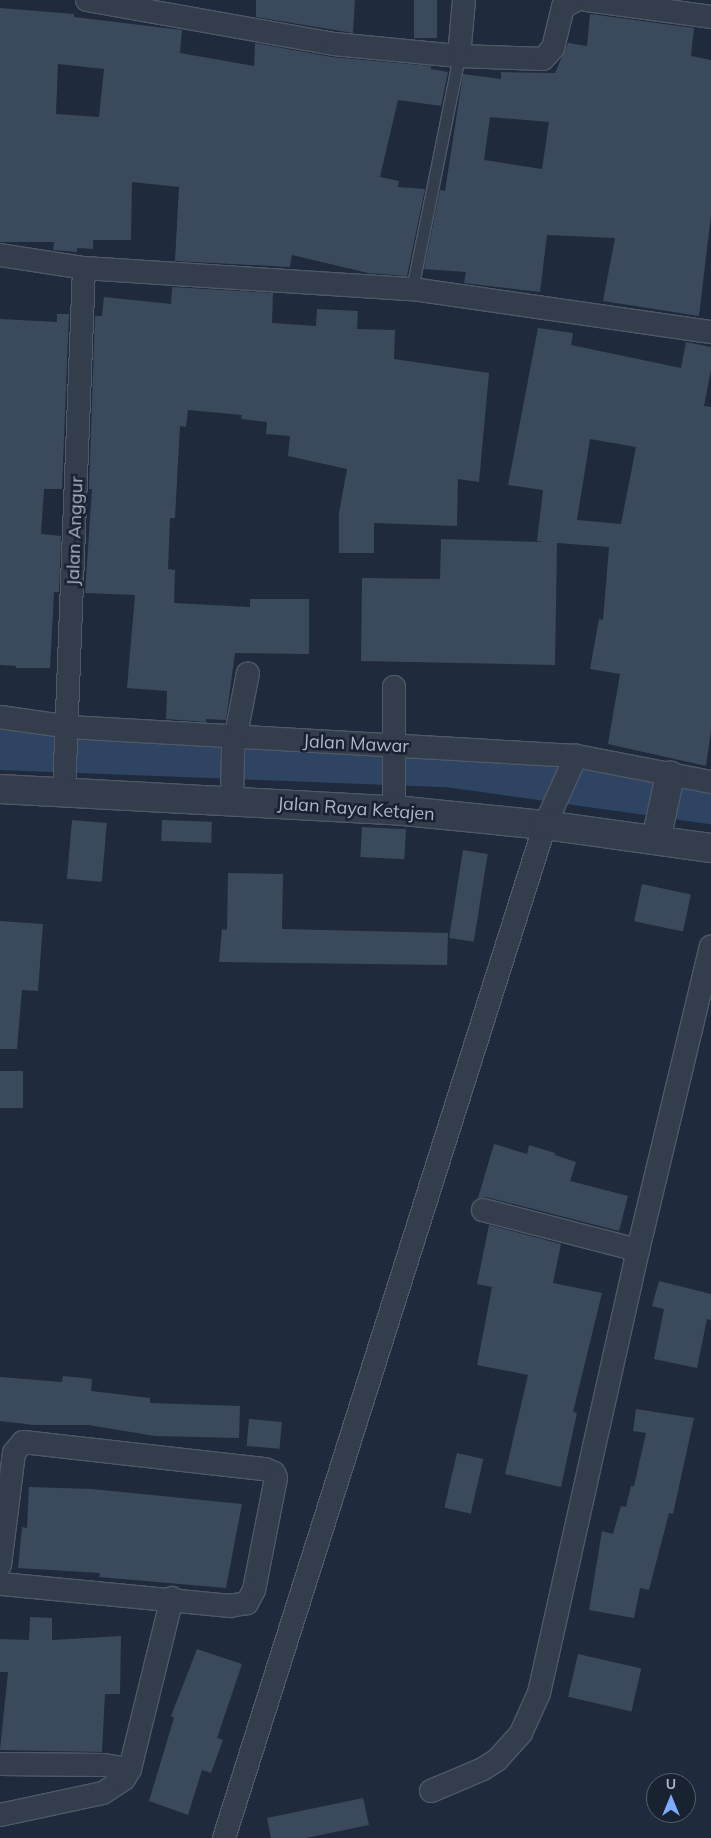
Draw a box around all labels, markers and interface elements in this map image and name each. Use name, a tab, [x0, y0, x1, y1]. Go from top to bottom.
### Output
street label: Jalan Anggur	[62, 476, 88, 586]
street label: Jalan Mawar	[303, 730, 409, 758]
street label: Jalan Raya Ketajen	[277, 793, 435, 825]
north arrow	[646, 1773, 696, 1823]
text: U	[666, 1775, 676, 1793]

